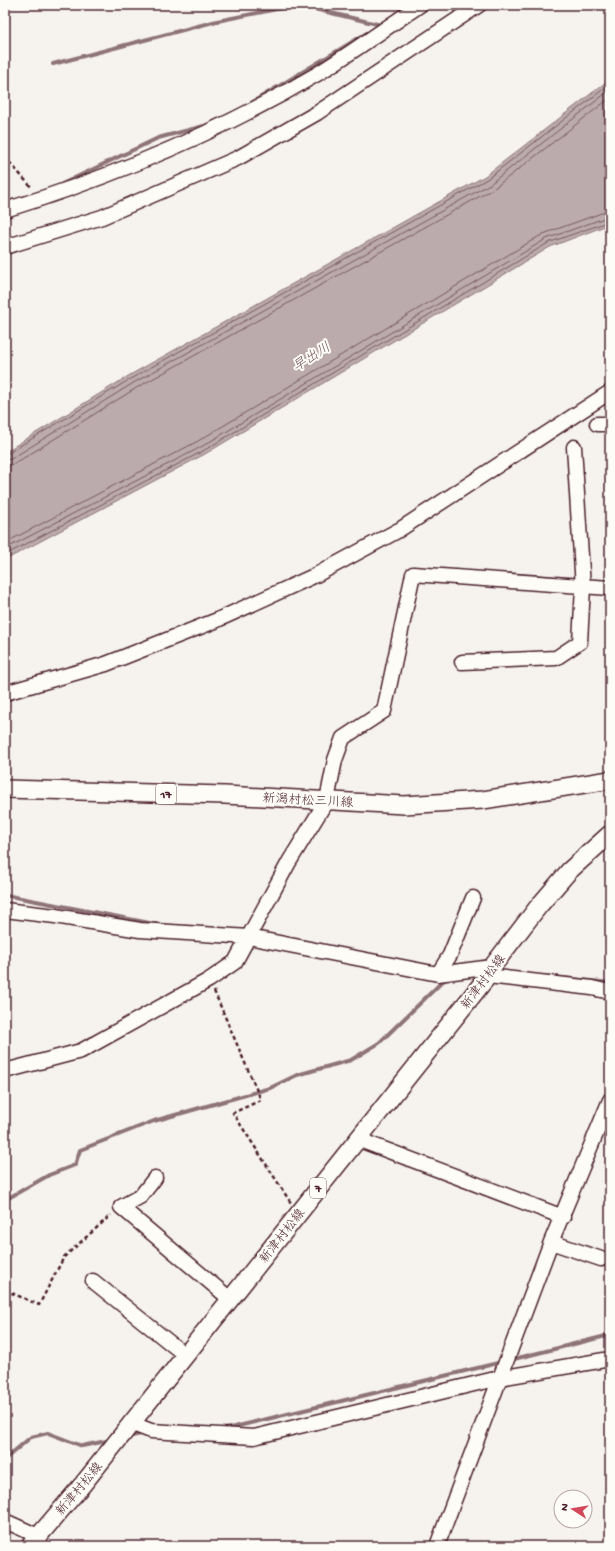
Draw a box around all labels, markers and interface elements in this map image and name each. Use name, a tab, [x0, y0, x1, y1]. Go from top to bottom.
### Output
water label: 早出川	[290, 339, 335, 377]
road number: 17	[156, 784, 176, 804]
street label: 新潟村松三川線	[262, 792, 355, 811]
street label: 新津村松線	[458, 951, 510, 1013]
road number: 7	[310, 1178, 326, 1198]
street label: 新津村松線	[257, 1206, 309, 1267]
street label: 新津村松線	[53, 1459, 107, 1519]
north arrow	[553, 1489, 593, 1529]
text: N	[559, 1503, 572, 1512]

